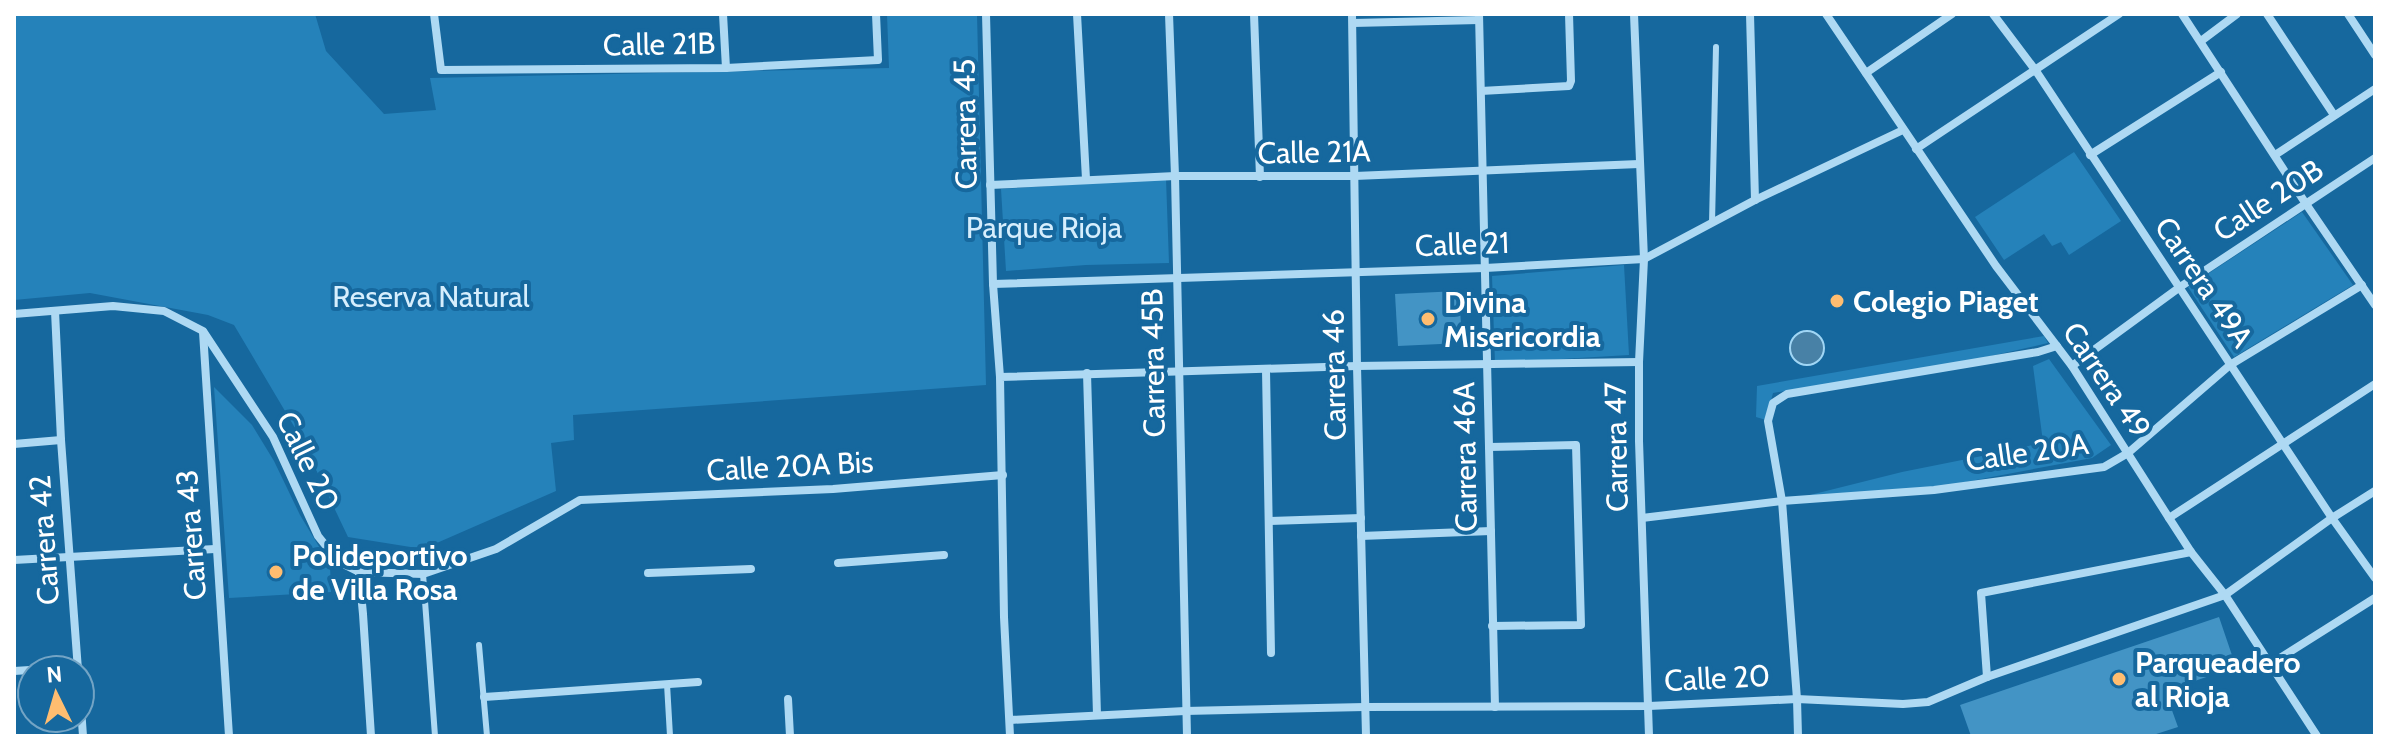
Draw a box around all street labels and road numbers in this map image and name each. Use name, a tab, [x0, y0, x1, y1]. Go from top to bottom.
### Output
street label: Calle 21B	[602, 25, 716, 63]
street label: Carrera 45	[945, 58, 985, 190]
street label: Calle 21A	[1257, 133, 1371, 171]
street label: Calle 20B	[2206, 151, 2330, 249]
street label: Carrera 49A	[2147, 210, 2261, 355]
street label: Calle 21	[1414, 224, 1510, 264]
street label: Carrera 45B	[1133, 288, 1173, 438]
street label: Carrera 46	[1314, 309, 1354, 441]
street label: Carrera 49	[2055, 315, 2159, 445]
street label: Carrera 46A	[1445, 381, 1485, 532]
street label: Carrera 47	[1596, 382, 1636, 512]
street label: Calle 20	[268, 405, 348, 517]
street label: Calle 20A	[1963, 425, 2091, 479]
street label: Calle 20A Bis	[706, 443, 874, 489]
street label: Carrera 43	[168, 468, 214, 602]
street label: Carrera 42	[21, 474, 67, 606]
street label: Calle 20	[1663, 657, 1771, 699]

